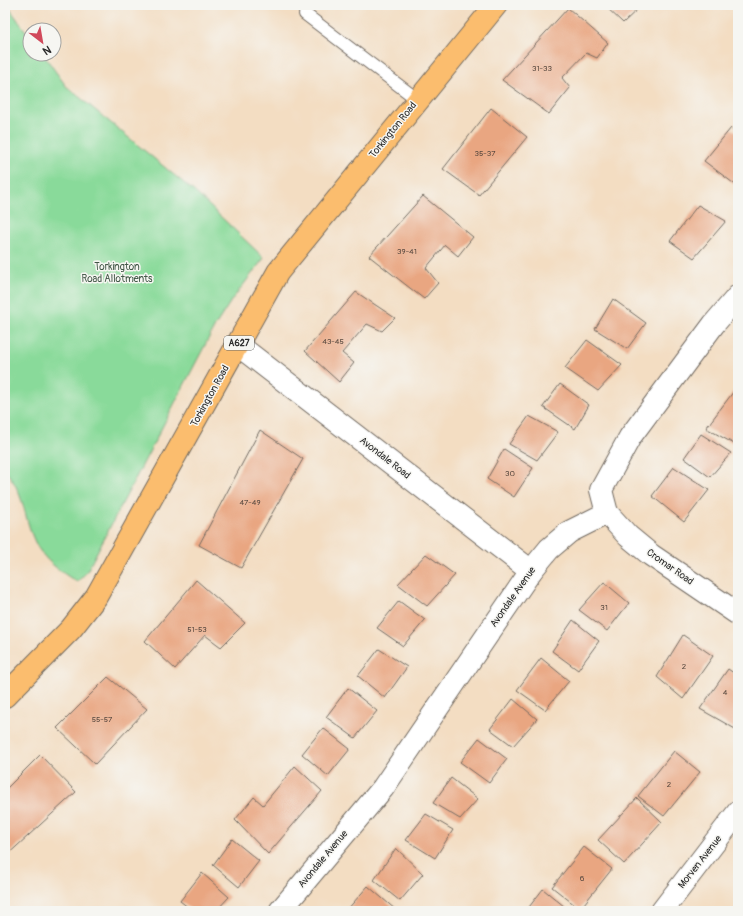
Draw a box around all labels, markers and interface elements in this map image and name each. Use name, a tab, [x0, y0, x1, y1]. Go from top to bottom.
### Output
north arrow	[22, 22, 62, 62]
text: N	[40, 43, 53, 58]
house number: 31-33	[532, 64, 552, 73]
street label: Torkington Road	[367, 100, 419, 160]
house number: 35-37	[475, 149, 496, 158]
house number: 39-41	[397, 247, 417, 256]
park label: Torkington Road Allotments	[81, 261, 153, 285]
road number: A627	[224, 336, 254, 350]
house number: 43-45	[322, 337, 344, 346]
street label: Torkington Road	[188, 363, 232, 429]
street label: Avondale Road	[357, 434, 413, 482]
house number: 30	[505, 469, 515, 478]
house number: 47-49	[239, 498, 261, 507]
street label: Cromar Road	[644, 546, 696, 588]
street label: Avondale Avenue	[488, 564, 538, 630]
house number: 31	[600, 603, 608, 612]
house number: 51-53	[187, 625, 207, 634]
house number: 2	[682, 662, 687, 671]
house number: 4	[723, 688, 728, 697]
house number: 55-57	[92, 715, 113, 724]
house number: 2	[667, 780, 672, 789]
street label: Avondale Avenue	[296, 828, 350, 890]
street label: Morven Avenue	[676, 833, 724, 891]
house number: 6	[580, 874, 585, 883]

